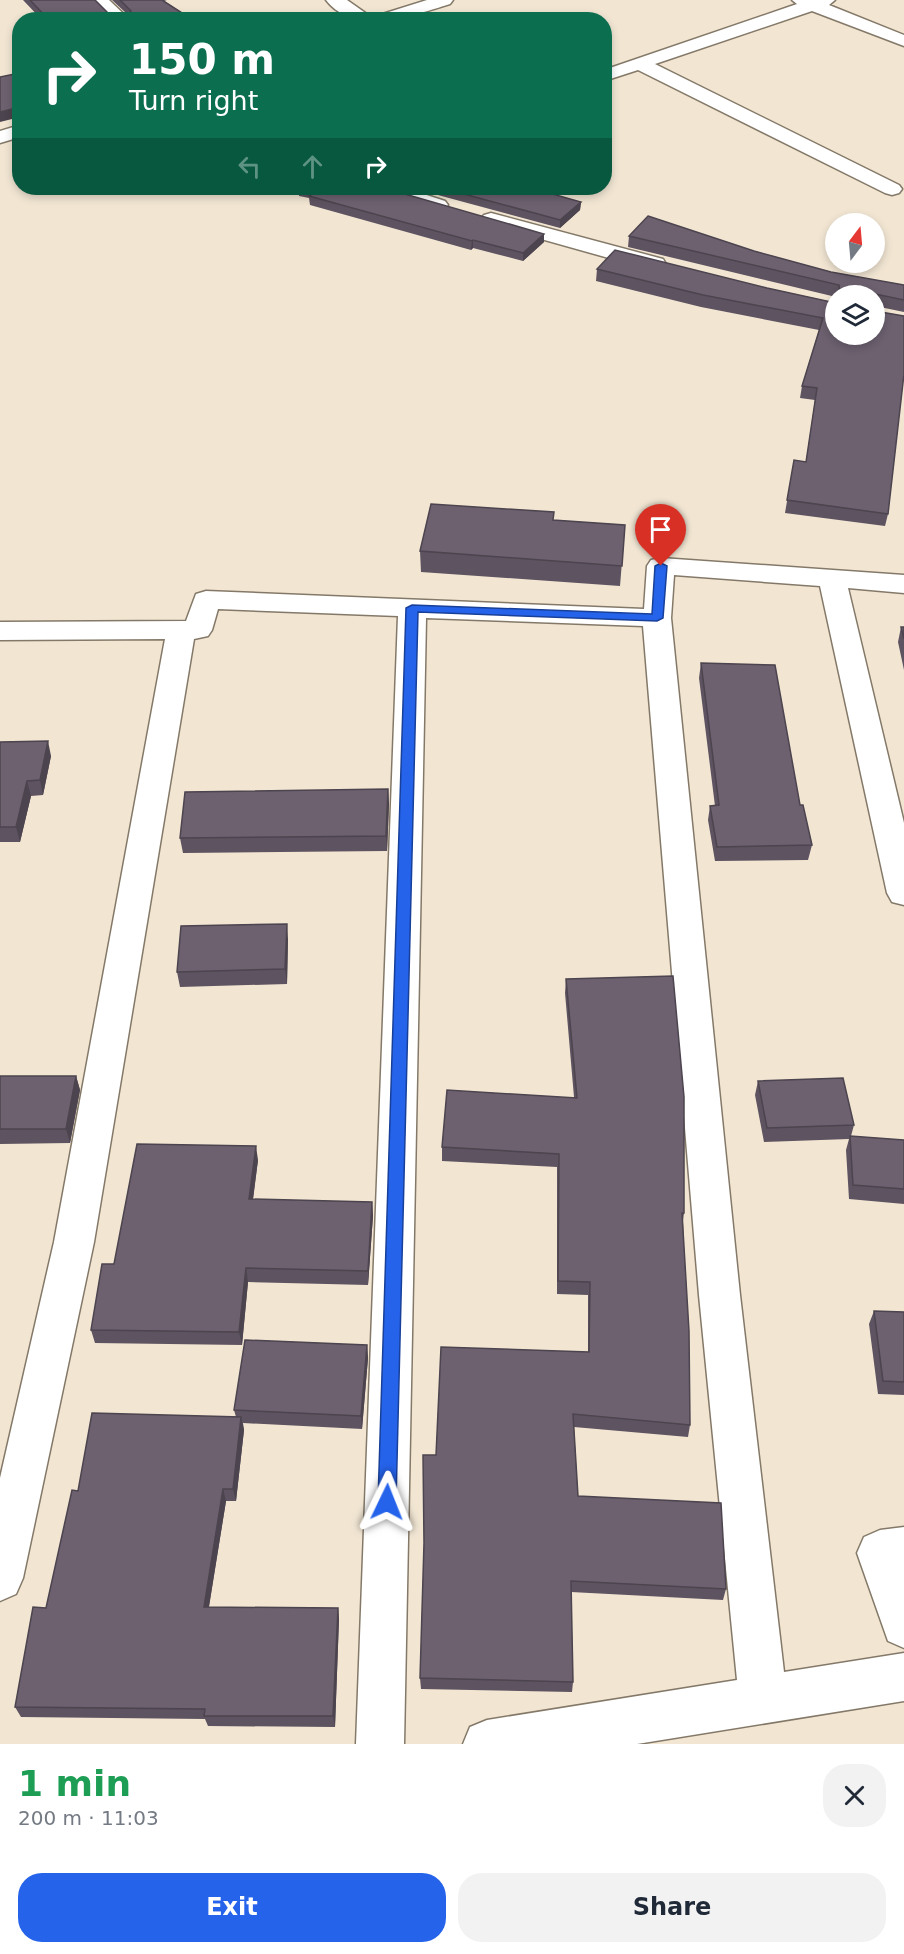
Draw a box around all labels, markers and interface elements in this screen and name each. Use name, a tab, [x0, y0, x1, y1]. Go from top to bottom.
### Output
text: 150 m	[129, 35, 275, 84]
icon: right	[30, 36, 108, 114]
text: Turn right	[129, 85, 258, 116]
icon: left	[233, 150, 266, 183]
icon: ahead	[296, 150, 329, 183]
icon: right	[359, 150, 392, 183]
north arrow	[825, 213, 885, 273]
map controls	[825, 213, 885, 345]
button: layers	[825, 285, 885, 345]
pin	[635, 504, 686, 566]
icon: arrive	[644, 513, 677, 546]
position arrow	[355, 1470, 419, 1534]
text: 1 min	[18, 1763, 131, 1804]
button: close	[823, 1764, 886, 1827]
text: 200 m · 11:03	[18, 1806, 159, 1830]
button: Exit	[18, 1873, 446, 1942]
button: Share	[458, 1873, 886, 1942]

